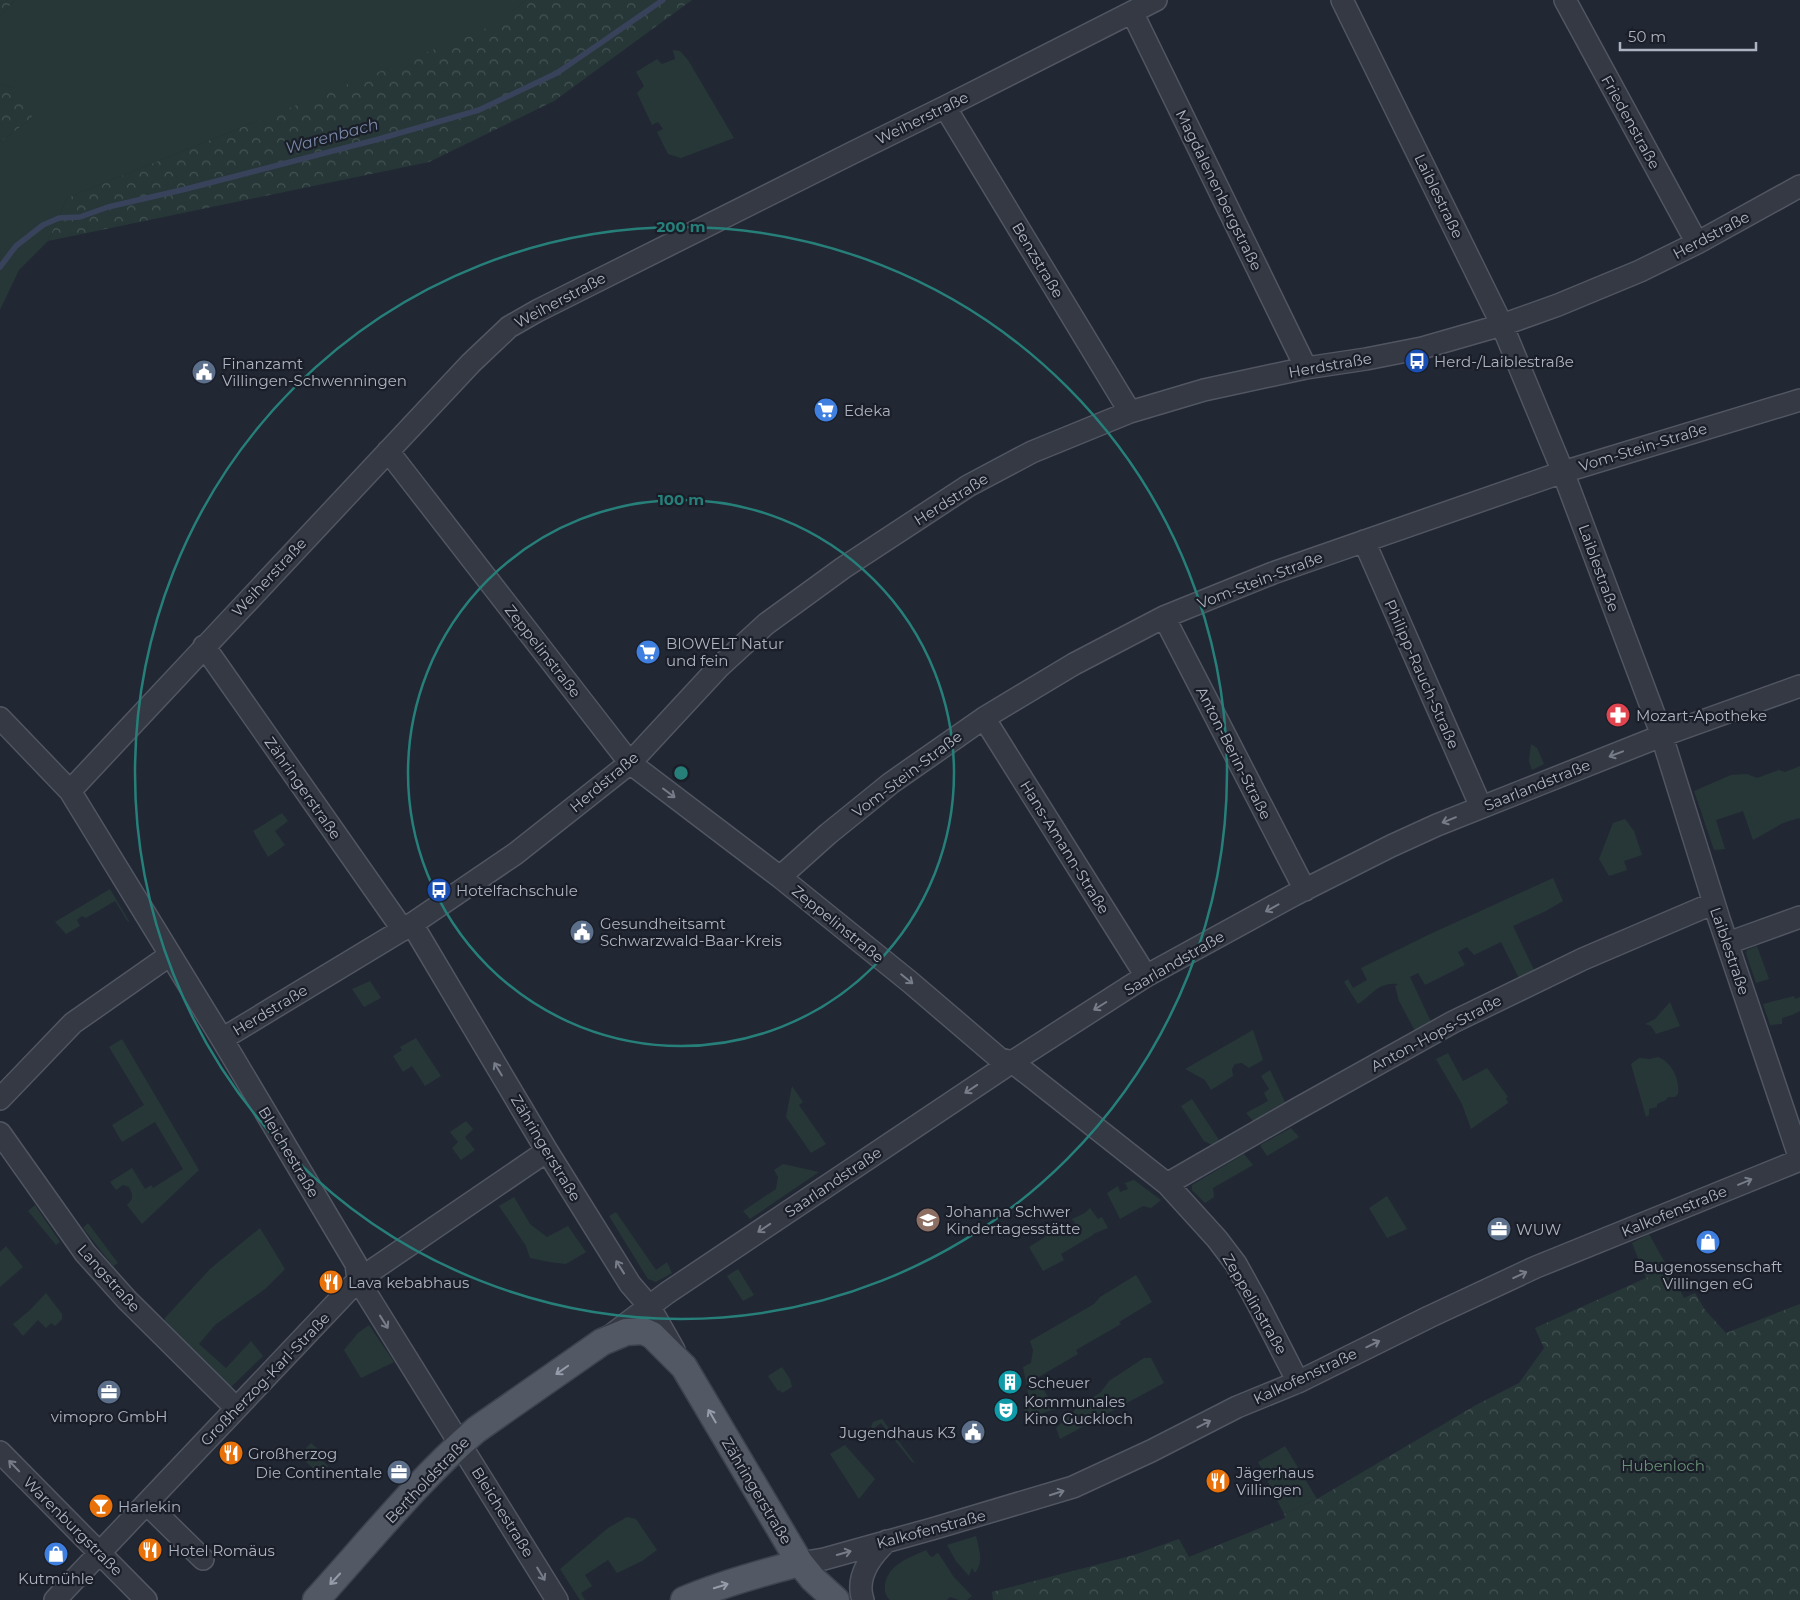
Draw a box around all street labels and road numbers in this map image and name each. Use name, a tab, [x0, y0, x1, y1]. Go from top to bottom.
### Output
street label: Friedenstraße	[1597, 72, 1665, 172]
street label: Weiherstraße	[873, 87, 971, 149]
street label: Magdalenenbergstraße	[1172, 106, 1266, 274]
street label: Laiblestraße	[1410, 151, 1468, 241]
street label: Herdstraße	[1669, 207, 1753, 263]
street label: Benzstraße	[1008, 219, 1068, 301]
street label: Weiherstraße	[511, 268, 609, 332]
street label: Herdstraße	[1287, 348, 1373, 382]
street label: Vom-Stein-Straße	[1577, 418, 1709, 476]
street label: Herdstraße	[910, 469, 992, 529]
street label: Laiblestraße	[1574, 522, 1624, 614]
street label: Weiherstraße	[228, 534, 310, 620]
street label: Vom-Stein-Straße	[1195, 547, 1325, 613]
street label: Philipp-Rauch-Straße	[1380, 596, 1464, 752]
street label: Zeppelinstraße	[501, 601, 585, 701]
street label: Anton-Berin-Straße	[1192, 683, 1276, 823]
street label: Vom-Stein-Straße	[848, 726, 966, 822]
street label: Zähringerstraße	[261, 733, 345, 843]
street label: Herdstraße	[566, 748, 642, 816]
street label: Saarlandstraße	[1481, 755, 1593, 815]
street label: Hans-Amann-Straße	[1016, 777, 1114, 917]
street label: Zeppelinstraße	[788, 881, 888, 967]
street label: Laiblestraße	[1706, 905, 1754, 997]
street label: Saarlandstraße	[1120, 927, 1228, 999]
street label: Herdstraße	[229, 980, 311, 1040]
street label: Anton-Hops-Straße	[1367, 991, 1505, 1075]
street label: Zähringerstraße	[507, 1091, 585, 1205]
street label: Bleichestraße	[254, 1103, 324, 1201]
street label: Saarlandstraße	[781, 1143, 885, 1221]
street label: Kalkofenstraße	[1618, 1181, 1730, 1241]
street label: Langstraße	[74, 1240, 144, 1316]
street label: Zeppelinstraße	[1219, 1250, 1291, 1358]
street label: Großherzog-Karl-Straße	[196, 1308, 334, 1450]
street label: Kalkofenstraße	[1250, 1344, 1360, 1408]
street label: Bertholdstraße	[381, 1433, 473, 1527]
street label: Zähringerstraße	[718, 1434, 796, 1548]
street label: Bleichestraße	[468, 1463, 538, 1561]
street label: Warenburgstraße	[19, 1472, 127, 1580]
street label: Kalkofenstraße	[874, 1505, 988, 1553]

